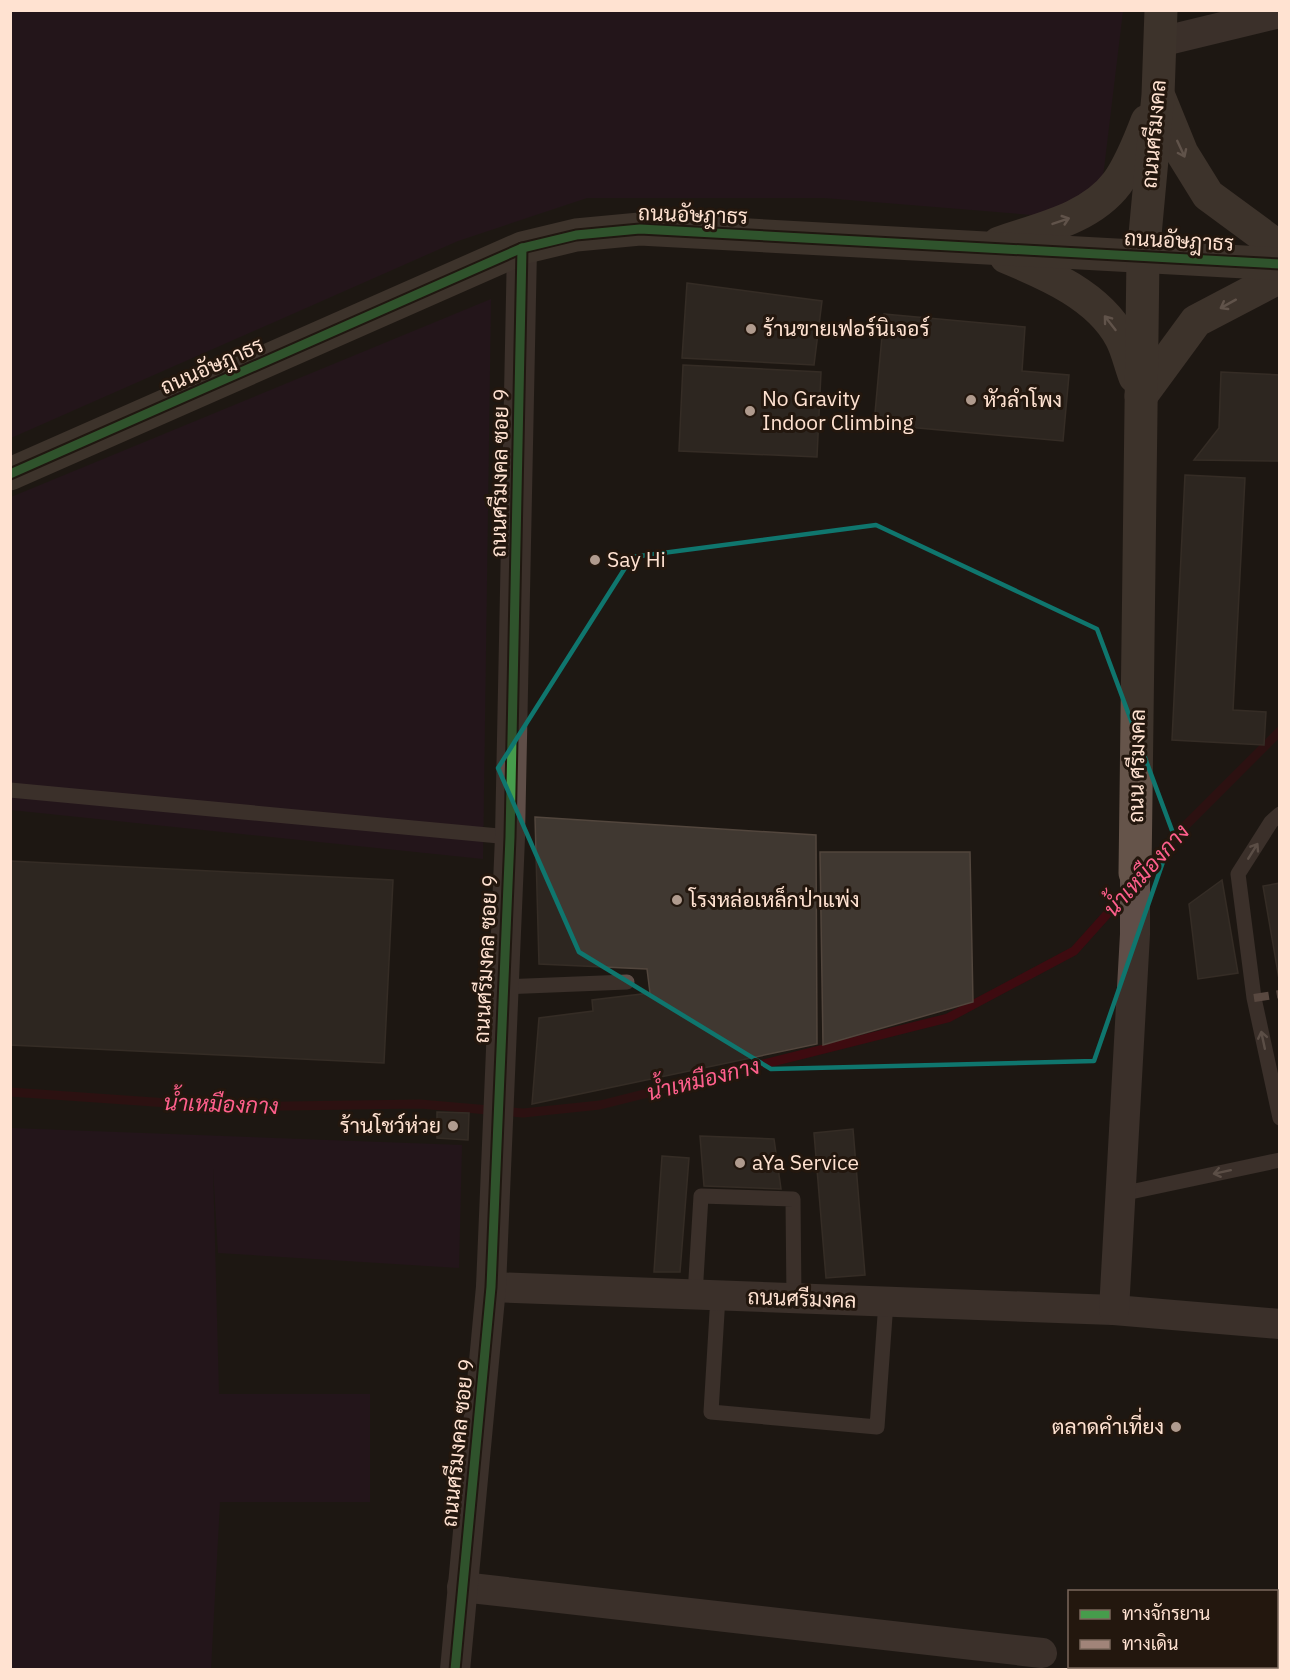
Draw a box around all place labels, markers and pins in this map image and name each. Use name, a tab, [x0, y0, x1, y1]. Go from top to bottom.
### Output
place label: ร้านขายเฟอร์นิเจอร์	[763, 314, 930, 342]
marker: ร้านขายเฟอร์นิเจอร์	[744, 322, 758, 336]
place label: No Gravity Indoor Climbing	[762, 384, 913, 436]
place label: หัวลำโพง	[983, 385, 1062, 413]
marker: หัวลำโพง	[964, 393, 978, 407]
marker: No Gravity Indoor Climbing	[743, 404, 757, 418]
place label: Say Hi	[607, 545, 666, 573]
marker: Say Hi	[588, 553, 602, 567]
place label: โรงหล่อเหล็กป่าแพ่ง	[688, 885, 859, 913]
marker: โรงหล่อเหล็กป่าแพ่ง	[670, 893, 684, 907]
place label: ร้านโชว์ห่วย	[340, 1111, 441, 1139]
marker: ร้านโชว์ห่วย	[446, 1119, 460, 1133]
place label: aYa Service	[752, 1148, 859, 1176]
marker: aYa Service	[733, 1156, 747, 1170]
place label: ตลาดคำเที่ยง	[1052, 1407, 1164, 1440]
marker: ตลาดคำเที่ยง	[1169, 1420, 1183, 1434]

